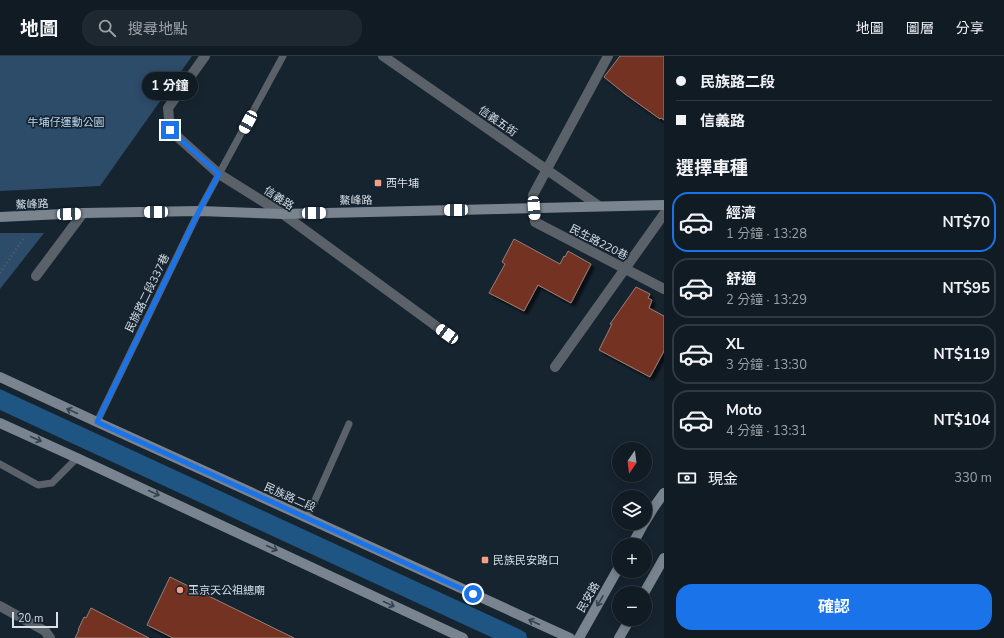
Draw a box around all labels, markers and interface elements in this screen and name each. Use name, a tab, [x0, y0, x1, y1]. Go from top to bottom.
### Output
search box	[82, 10, 362, 46]
text: 地圖	[20, 16, 58, 42]
icon: search	[96, 17, 118, 39]
text: 搜尋地點	[128, 19, 188, 39]
text: 地圖	[856, 19, 884, 38]
text: 圖層	[906, 19, 934, 38]
text: 分享	[956, 19, 984, 38]
callout: 1 分鐘	[142, 72, 198, 100]
text: 民族路二段	[700, 72, 775, 92]
text: 1 分鐘	[151, 77, 189, 95]
street label: 信義五街	[475, 103, 520, 140]
car	[237, 109, 259, 135]
text: 信義路	[700, 111, 745, 131]
park label: 牛埔仔運動公園	[28, 115, 105, 130]
route end	[161, 121, 179, 139]
text: 選擇車種	[676, 156, 748, 180]
place label: 西牛埔	[386, 176, 419, 191]
marker: 西牛埔	[373, 178, 383, 188]
street label: 信義路	[261, 183, 297, 214]
street label: 鰲峰路	[339, 193, 373, 208]
street label: 鰲峰路	[15, 196, 49, 213]
car	[527, 196, 541, 220]
text: 經濟	[726, 203, 756, 223]
car	[444, 204, 468, 216]
icon: car	[678, 204, 714, 240]
car	[144, 206, 168, 218]
car	[302, 207, 326, 219]
car	[57, 208, 81, 220]
text: NT$70	[942, 212, 990, 232]
street label: 民生路220巷	[567, 221, 631, 264]
text: 1 分鐘 · 13:28	[726, 225, 807, 243]
street label: 民族路二段337巷	[122, 251, 173, 335]
text: 舒適	[726, 269, 756, 289]
icon: car	[678, 270, 714, 306]
text: NT$95	[942, 278, 990, 298]
text: 2 分鐘 · 13:29	[726, 291, 807, 309]
car	[434, 322, 460, 346]
text: XL	[726, 334, 745, 354]
icon: car	[678, 336, 714, 372]
text: NT$119	[933, 344, 990, 364]
text: 3 分鐘 · 13:30	[726, 356, 807, 374]
text: Moto	[726, 400, 762, 420]
icon: car	[678, 402, 714, 438]
one-way arrow	[66, 407, 78, 414]
text: NT$104	[933, 410, 990, 430]
text: 4 分鐘 · 13:31	[726, 422, 807, 440]
one-way arrow	[29, 436, 41, 443]
north arrow	[612, 442, 652, 482]
map controls	[612, 442, 652, 626]
icon: cash	[676, 467, 698, 489]
text: 現金	[708, 469, 738, 489]
text: 330 m	[954, 469, 992, 487]
street label: 民族路二段	[262, 479, 318, 515]
one-way arrow	[147, 490, 159, 497]
button: layers	[612, 490, 652, 530]
button: +	[612, 538, 652, 578]
one-way arrow	[265, 545, 277, 553]
place label: 民族民安路口	[493, 553, 559, 568]
marker: 民族民安路口	[480, 555, 490, 565]
street label: 民安路	[574, 579, 603, 615]
place label: 玉京天公祖總廟	[188, 583, 265, 598]
button: 確認	[676, 584, 992, 630]
marker: 玉京天公祖總廟	[175, 585, 185, 595]
route start	[464, 585, 482, 603]
button: −	[612, 586, 652, 626]
one-way arrow	[595, 595, 603, 607]
one-way arrow	[383, 600, 395, 608]
scale bar	[12, 610, 58, 629]
text: 20 m	[18, 611, 43, 626]
one-way arrow	[529, 618, 541, 625]

